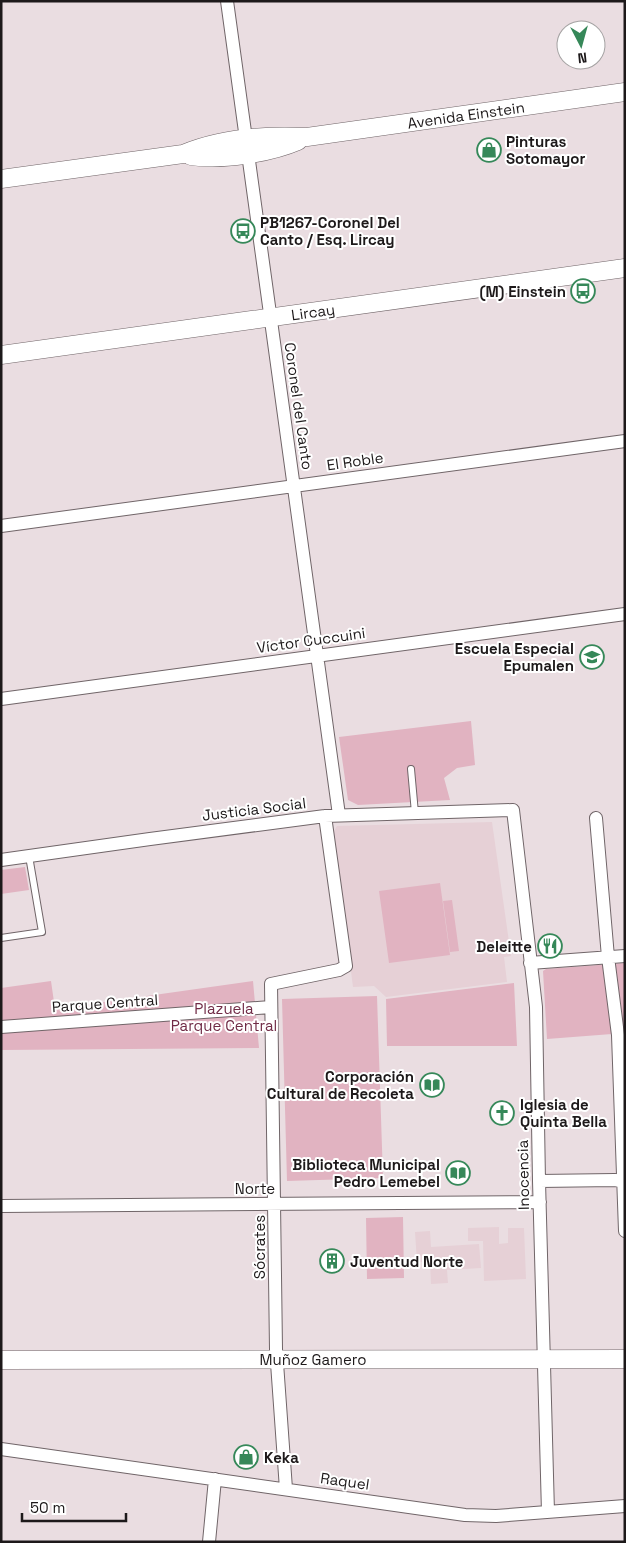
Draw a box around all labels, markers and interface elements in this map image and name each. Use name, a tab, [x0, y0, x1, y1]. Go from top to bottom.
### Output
north arrow	[556, 20, 606, 70]
text: N	[577, 48, 588, 67]
street label: Avenida Einstein	[406, 97, 526, 133]
place label: Pinturas Sotomayor	[506, 132, 585, 168]
shop icon: Pinturas Sotomayor	[476, 137, 502, 163]
place label: PB1267-Coronel Del Canto / Esq. Lircay	[260, 213, 400, 249]
bus stop icon: PB1267-Coronel Del Canto / Esq. Lircay	[230, 218, 256, 244]
bus stop icon: (M) Einstein	[570, 278, 596, 304]
place label: (M) Einstein	[479, 282, 566, 301]
street label: Lircay	[290, 300, 336, 324]
street label: Coronel del Canto	[281, 341, 317, 471]
street label: El Roble	[325, 448, 385, 474]
street label: Víctor Cuccuini	[255, 623, 367, 657]
place label: Escuela Especial Epumalen	[455, 639, 574, 675]
school or university icon: Escuela Especial Epumalen	[579, 644, 605, 670]
street label: Justicia Social	[201, 793, 307, 825]
restaurant icon: Deleitte	[537, 933, 563, 959]
place label: Deleitte	[476, 937, 532, 956]
street label: Parque Central	[51, 990, 159, 1016]
park label: Plazuela Parque Central	[171, 999, 277, 1035]
place label: Corporación Cultural de Recoleta	[267, 1067, 414, 1103]
library icon: Corporación Cultural de Recoleta	[419, 1072, 445, 1098]
place label: Iglesia de Quinta Bella	[520, 1095, 607, 1131]
church icon: Iglesia de Quinta Bella	[489, 1100, 515, 1126]
street label: Inocencia	[513, 1139, 533, 1210]
place label: Biblioteca Municipal Pedro Lemebel	[292, 1155, 440, 1191]
library icon: Biblioteca Municipal Pedro Lemebel	[445, 1160, 471, 1186]
street label: Norte	[235, 1179, 275, 1198]
street label: Sócrates	[250, 1215, 269, 1279]
building icon: Juventud Norte	[319, 1248, 345, 1274]
place label: Juventud Norte	[350, 1252, 464, 1271]
street label: Muñoz Gamero	[260, 1350, 366, 1369]
shop icon: Keka	[233, 1444, 259, 1470]
place label: Keka	[264, 1448, 299, 1467]
street label: Raquel	[319, 1468, 371, 1494]
scale bar	[22, 1490, 126, 1522]
text: 50 m	[30, 1498, 65, 1517]

